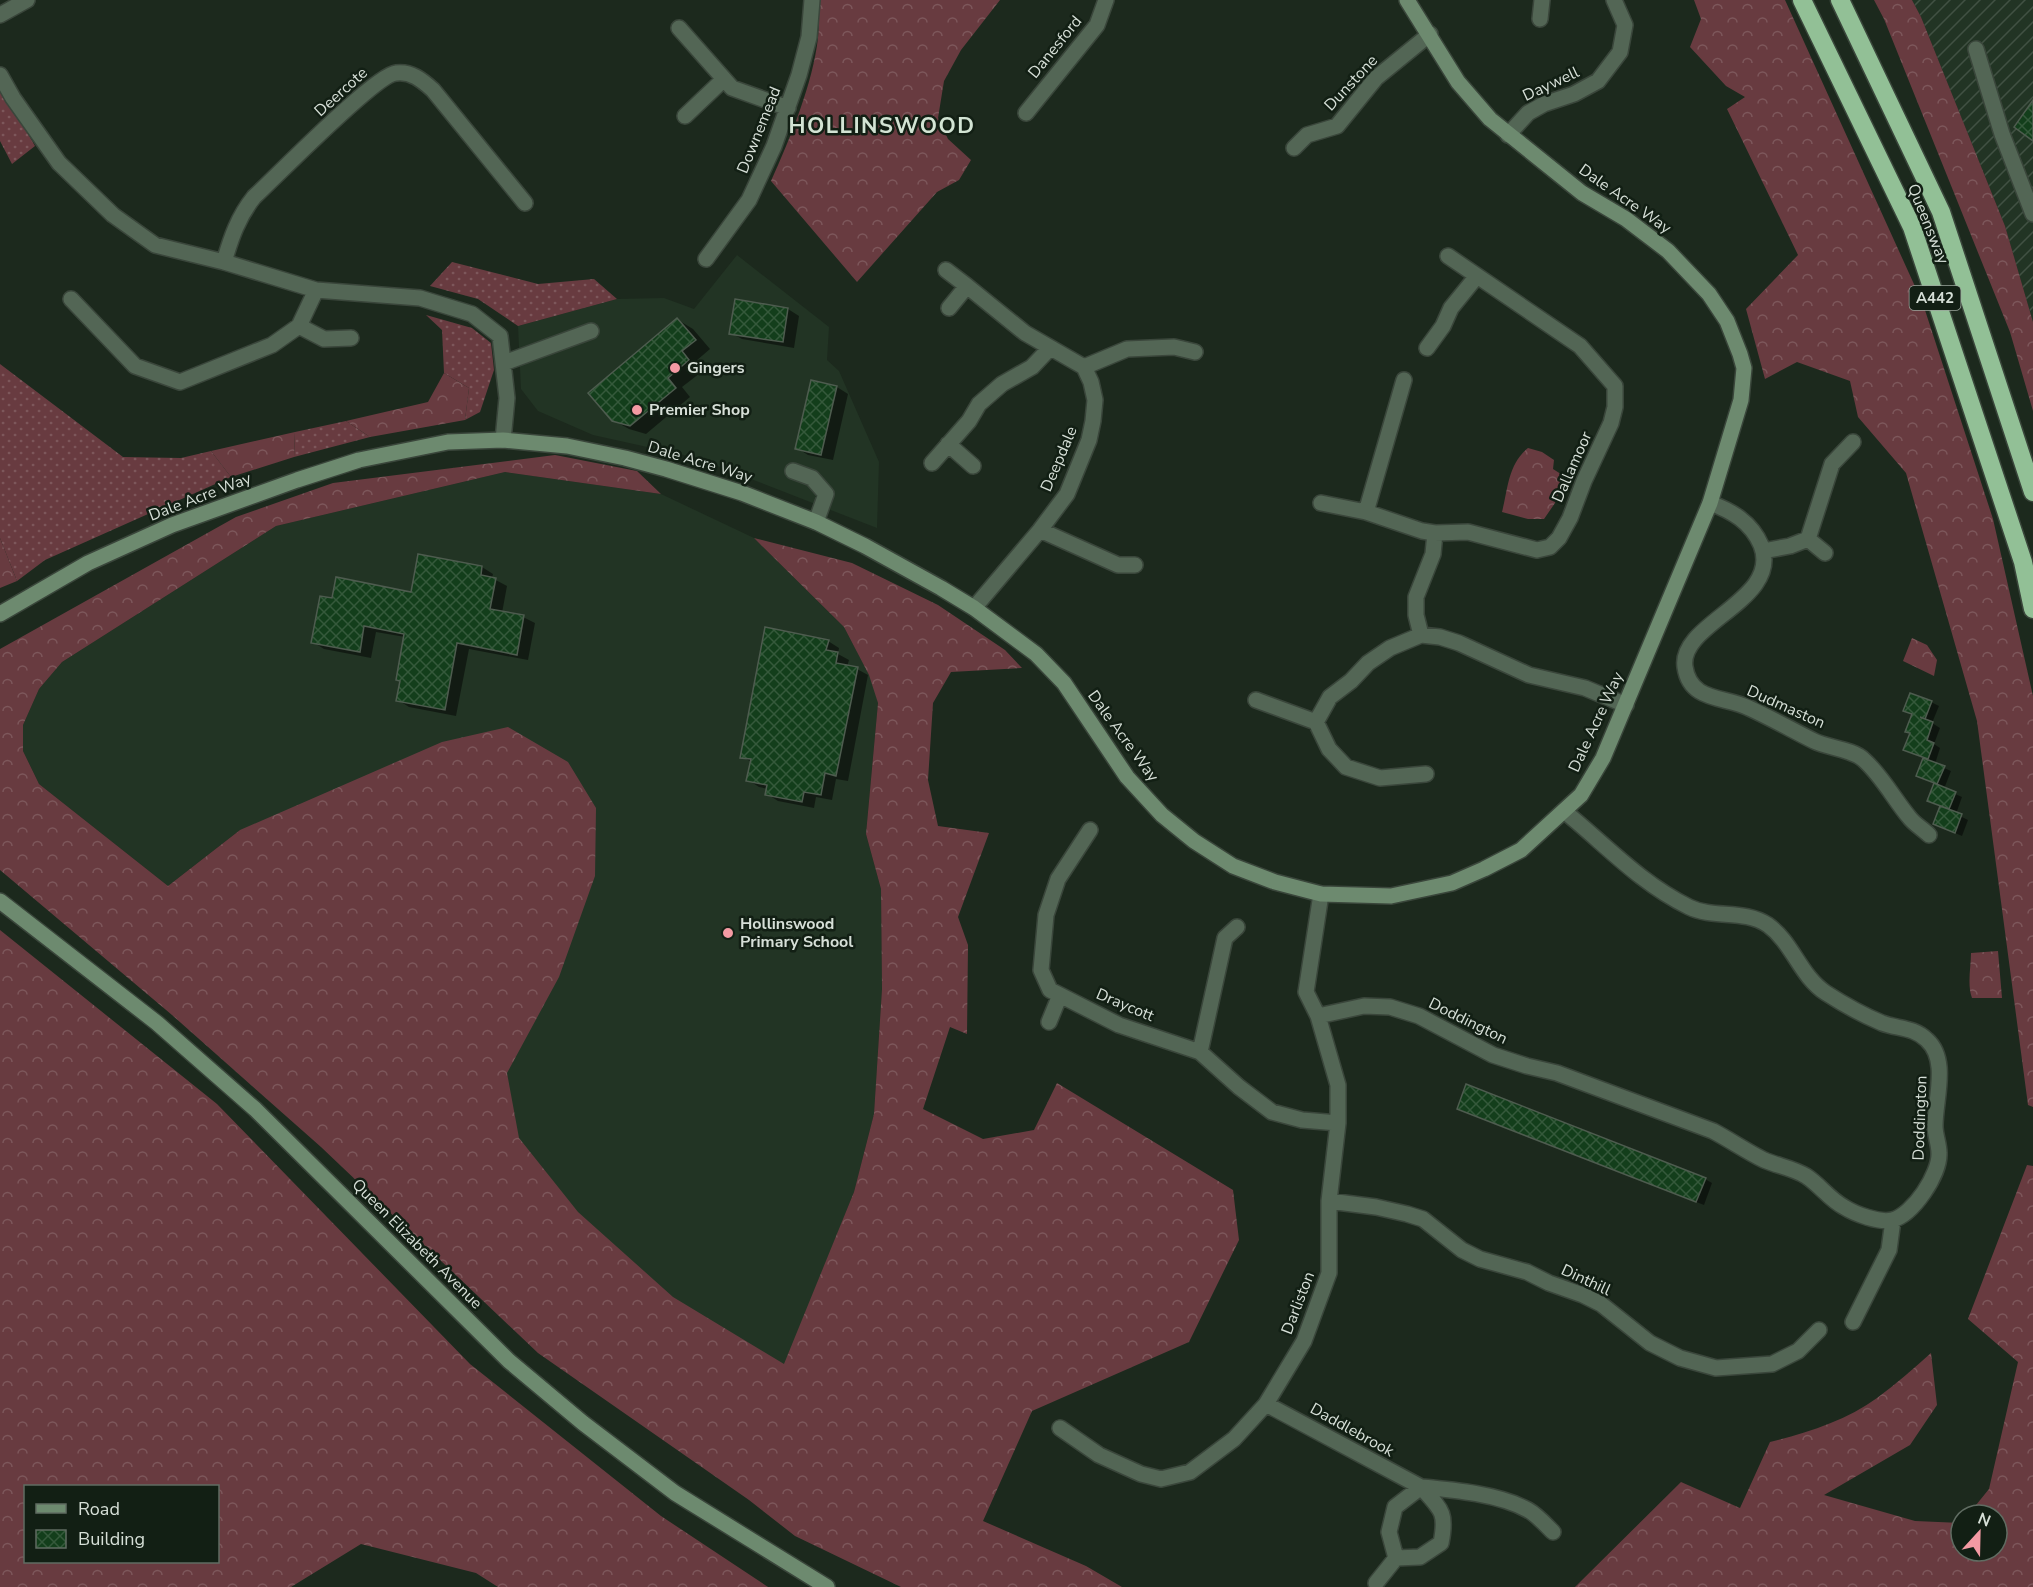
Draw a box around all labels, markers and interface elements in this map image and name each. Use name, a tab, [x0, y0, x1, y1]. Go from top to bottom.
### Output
street label: Danesford	[1023, 11, 1087, 83]
street label: Dunstone	[1319, 50, 1383, 116]
street label: Daywell	[1519, 61, 1583, 107]
street label: Deercote	[310, 62, 372, 122]
street label: Downemead	[732, 83, 786, 177]
district label: HOLLINSWOOD	[788, 111, 976, 141]
street label: Dale Acre Way	[1574, 159, 1676, 239]
street label: Queensway	[1902, 181, 1954, 268]
road number: A442	[1910, 286, 1960, 310]
place label: Gingers	[687, 357, 745, 379]
marker: Gingers	[668, 361, 682, 375]
place label: Premier Shop	[649, 399, 750, 421]
marker: Premier Shop	[630, 403, 644, 417]
street label: Deepdale	[1035, 423, 1083, 495]
street label: Dallamoor	[1547, 428, 1598, 506]
street label: Dale Acre Way	[645, 436, 756, 489]
street label: Dale Acre Way	[146, 467, 255, 527]
street label: Dale Acre Way	[1563, 668, 1629, 776]
street label: Dudmaston	[1743, 680, 1829, 734]
street label: Dale Acre Way	[1082, 686, 1164, 787]
place label: Hollinswood Primary School	[740, 913, 853, 953]
marker: Hollinswood Primary School	[721, 926, 735, 940]
street label: Draycott	[1093, 983, 1158, 1027]
street label: Doddington	[1425, 992, 1511, 1050]
street label: Doddington	[1908, 1075, 1932, 1161]
street label: Queen Elizabeth Avenue	[347, 1174, 487, 1314]
street label: Dinthill	[1558, 1259, 1615, 1301]
street label: Darliston	[1276, 1268, 1320, 1338]
street label: Daddlebrook	[1306, 1398, 1399, 1463]
legend	[24, 1485, 219, 1563]
text: Road	[78, 1497, 120, 1521]
north arrow	[1949, 1503, 2009, 1563]
text: N	[1975, 1508, 1994, 1532]
text: Building	[78, 1527, 145, 1551]

